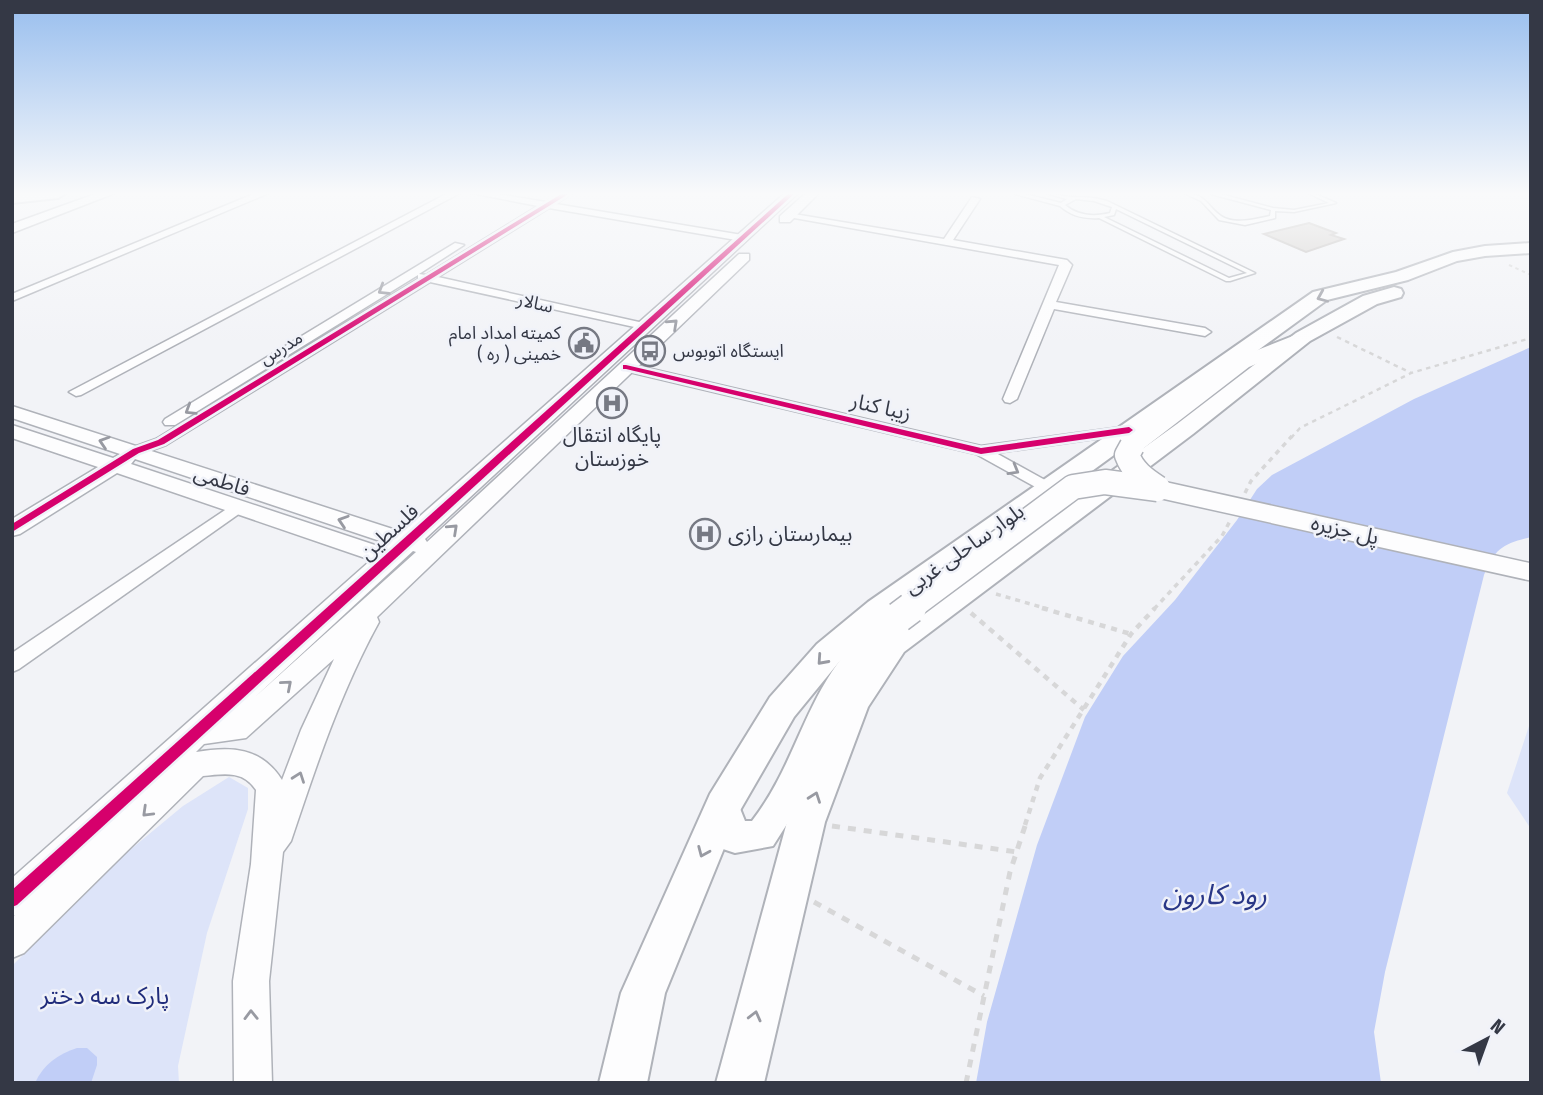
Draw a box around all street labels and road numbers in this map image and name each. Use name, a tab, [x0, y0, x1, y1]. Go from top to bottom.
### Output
street label: سالار	[514, 288, 555, 318]
street label: مدرس	[255, 326, 307, 370]
street label: زیبا کنار	[847, 387, 914, 427]
street label: فاطمی	[191, 460, 253, 502]
street label: فلسطین	[354, 498, 424, 566]
street label: بلوار ساحلی غربی	[899, 498, 1029, 600]
street label: پل جزیره	[1308, 510, 1381, 551]

